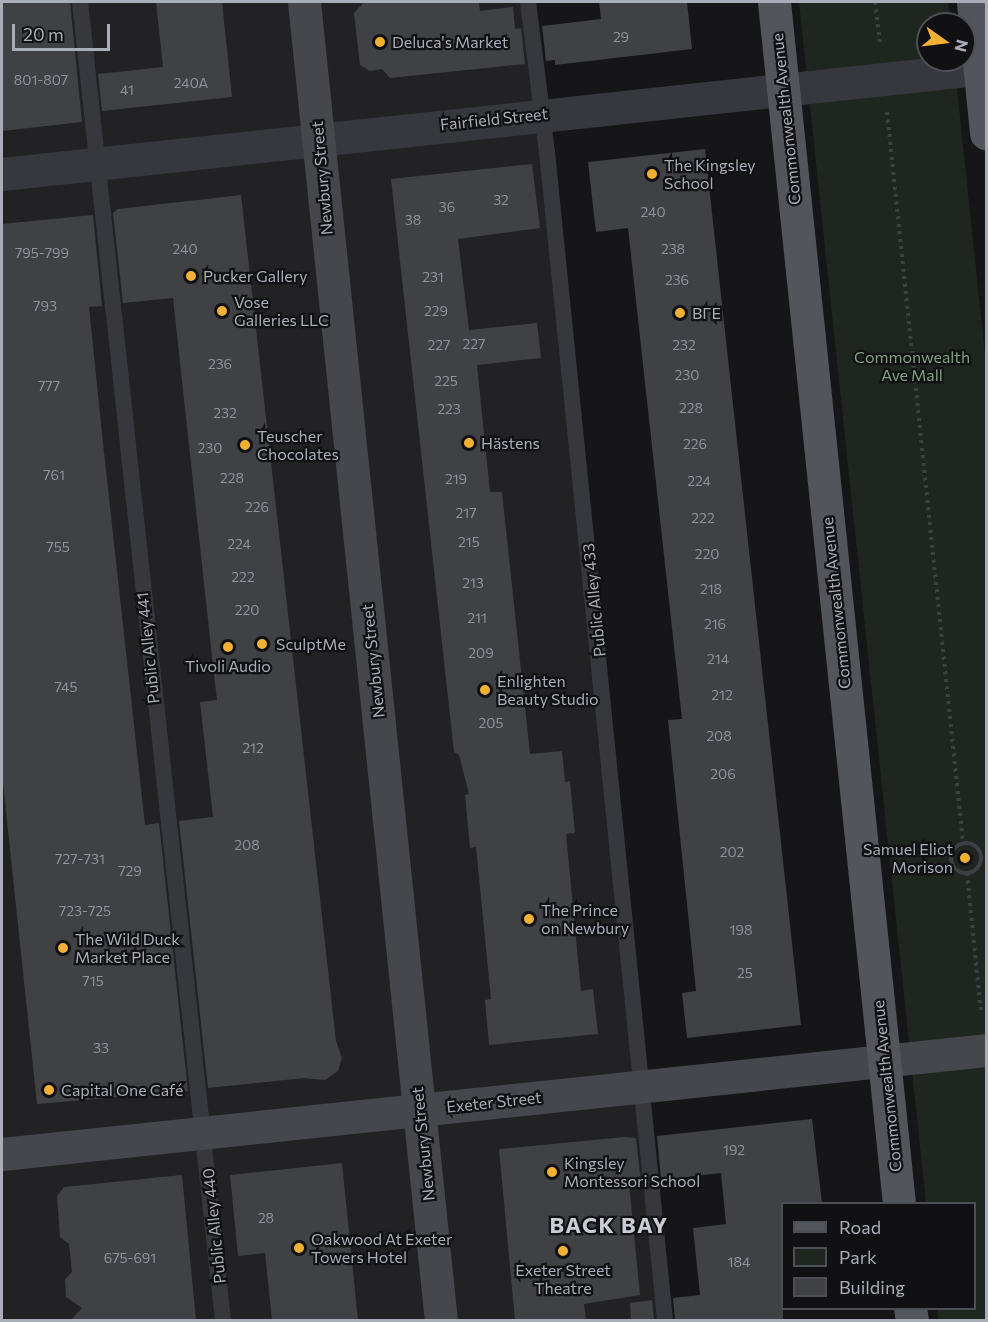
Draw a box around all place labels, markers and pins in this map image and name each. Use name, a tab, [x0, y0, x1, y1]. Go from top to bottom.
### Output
place label: Deluca's Market	[392, 32, 508, 52]
marker: Deluca's Market	[373, 35, 387, 49]
place label: The Kingsley School	[664, 155, 755, 193]
marker: The Kingsley School	[645, 167, 659, 181]
place label: Pucker Gallery	[203, 266, 307, 286]
marker: Pucker Gallery	[184, 269, 198, 283]
place label: Vose Galleries LLC	[234, 292, 329, 330]
place label: ΒΓΕ	[692, 303, 721, 323]
marker: Vose Galleries LLC	[215, 304, 229, 318]
marker: ΒΓΕ	[673, 306, 687, 320]
place label: Teuscher Chocolates	[257, 426, 339, 464]
place label: Hästens	[481, 433, 540, 453]
marker: Hästens	[462, 436, 476, 450]
marker: Teuscher Chocolates	[238, 438, 252, 452]
place label: SculptMe	[276, 634, 346, 654]
marker: SculptMe	[253, 635, 271, 653]
marker: Tivoli Audio	[221, 640, 235, 654]
place label: Tivoli Audio	[185, 656, 271, 676]
place label: Enlighten Beauty Studio	[497, 671, 599, 709]
marker: Enlighten Beauty Studio	[478, 683, 492, 697]
place label: Samuel Eliot Morison	[863, 839, 953, 877]
marker: Samuel Eliot Morison	[958, 851, 972, 865]
place label: The Prince on Newbury	[541, 900, 629, 938]
marker: The Prince on Newbury	[522, 912, 536, 926]
place label: The Wild Duck Market Place	[75, 929, 180, 967]
marker: The Wild Duck Market Place	[56, 941, 70, 955]
place label: Capital One Café	[61, 1080, 183, 1100]
marker: Capital One Café	[42, 1083, 56, 1097]
place label: Kingsley Montessori School	[564, 1153, 700, 1191]
marker: Kingsley Montessori School	[545, 1165, 559, 1179]
place label: Oakwood At Exeter Towers Hotel	[311, 1229, 452, 1267]
marker: Oakwood At Exeter Towers Hotel	[292, 1241, 306, 1255]
marker: Exeter Street Theatre	[556, 1244, 570, 1258]
place label: Exeter Street Theatre	[515, 1260, 611, 1298]

